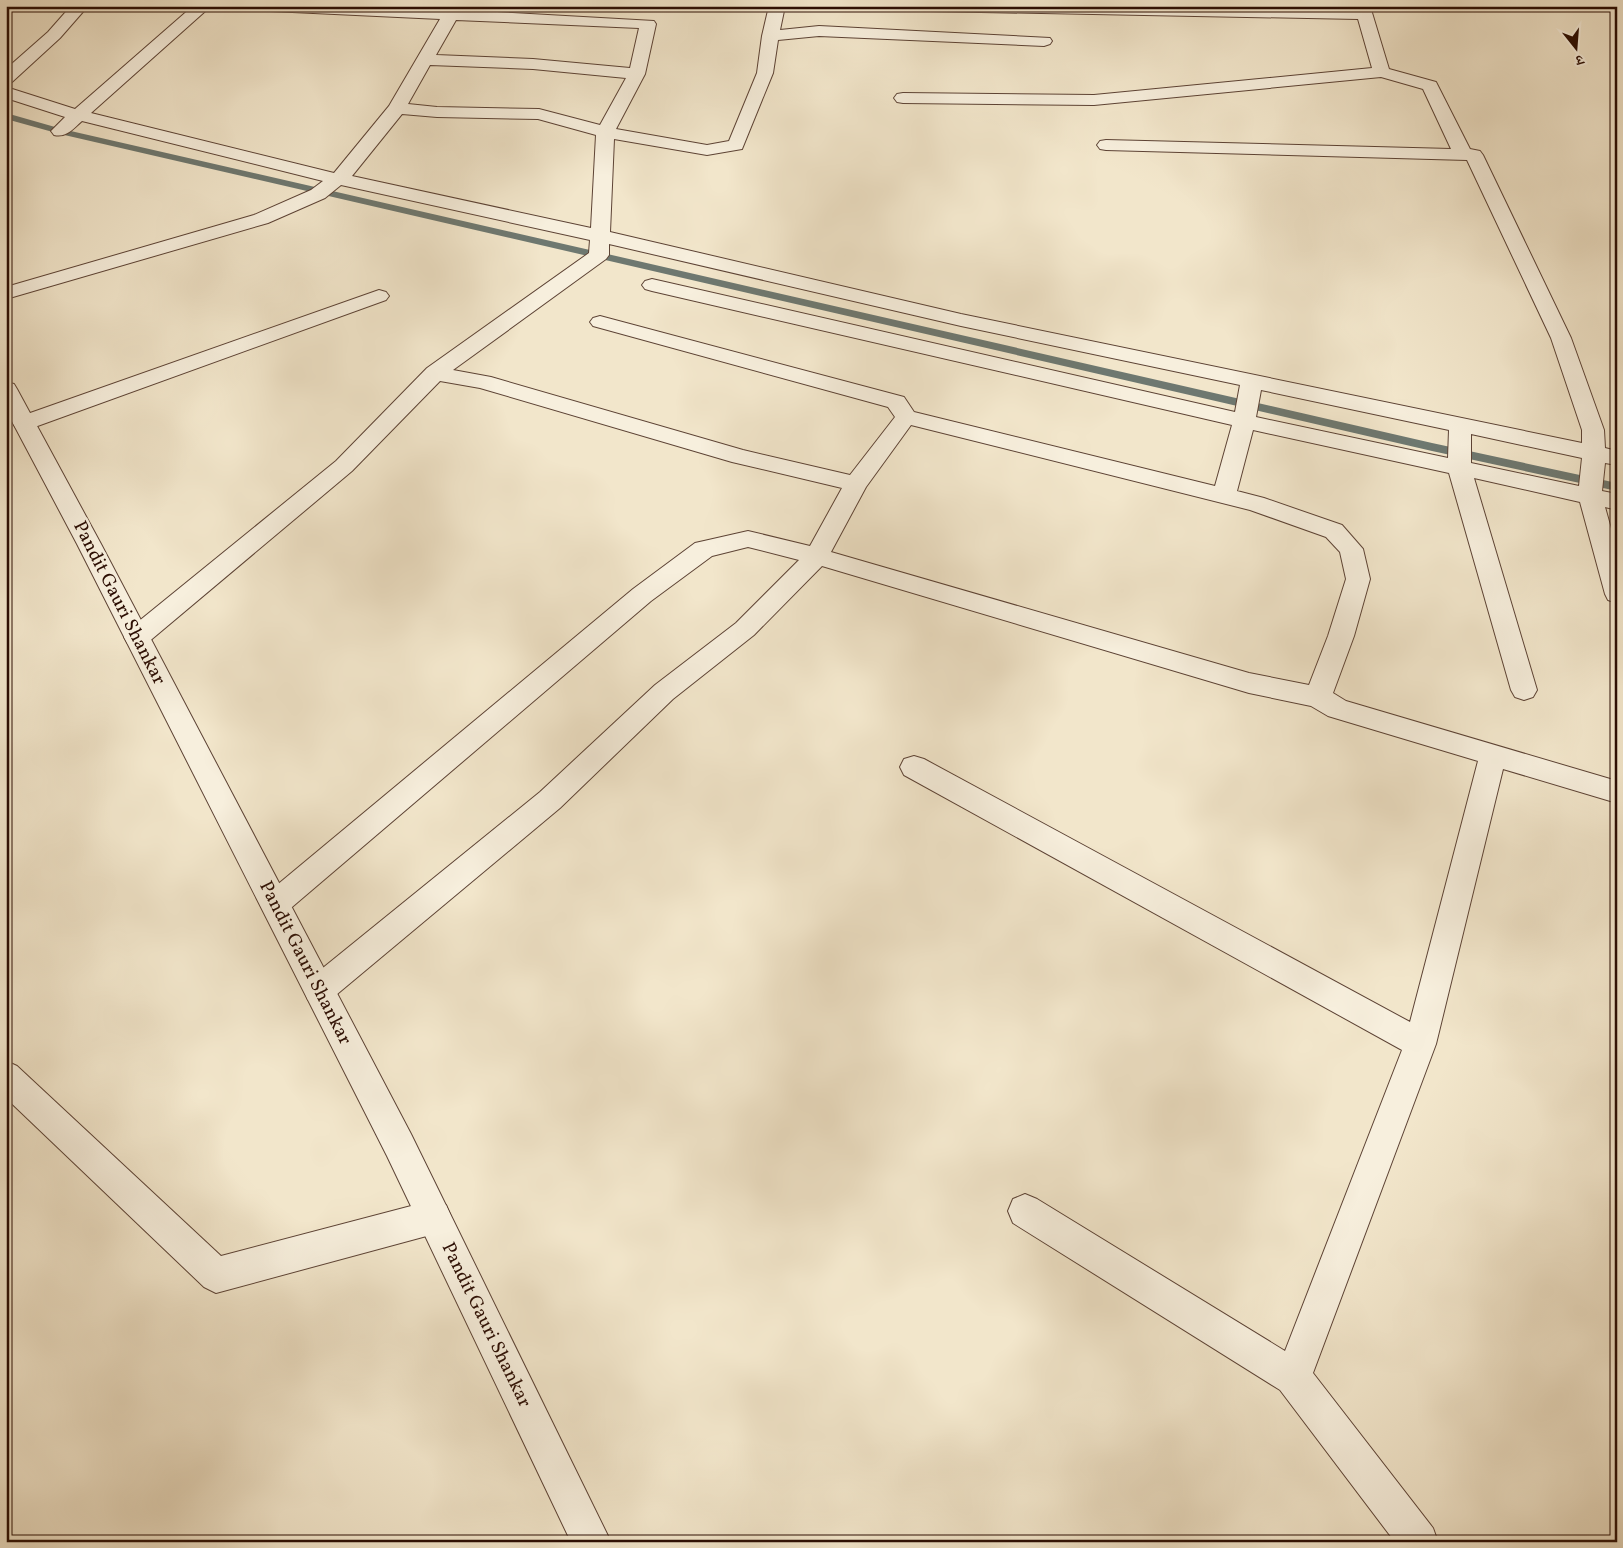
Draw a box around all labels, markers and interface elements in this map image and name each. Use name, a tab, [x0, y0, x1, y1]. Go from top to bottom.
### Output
north arrow	[1550, 22, 1600, 72]
text: उ	[1572, 49, 1587, 69]
street label: Pandit Gauri Shankar	[66, 517, 172, 689]
street label: Pandit Gauri Shankar	[252, 877, 358, 1049]
street label: Pandit Gauri Shankar	[435, 1238, 537, 1412]

